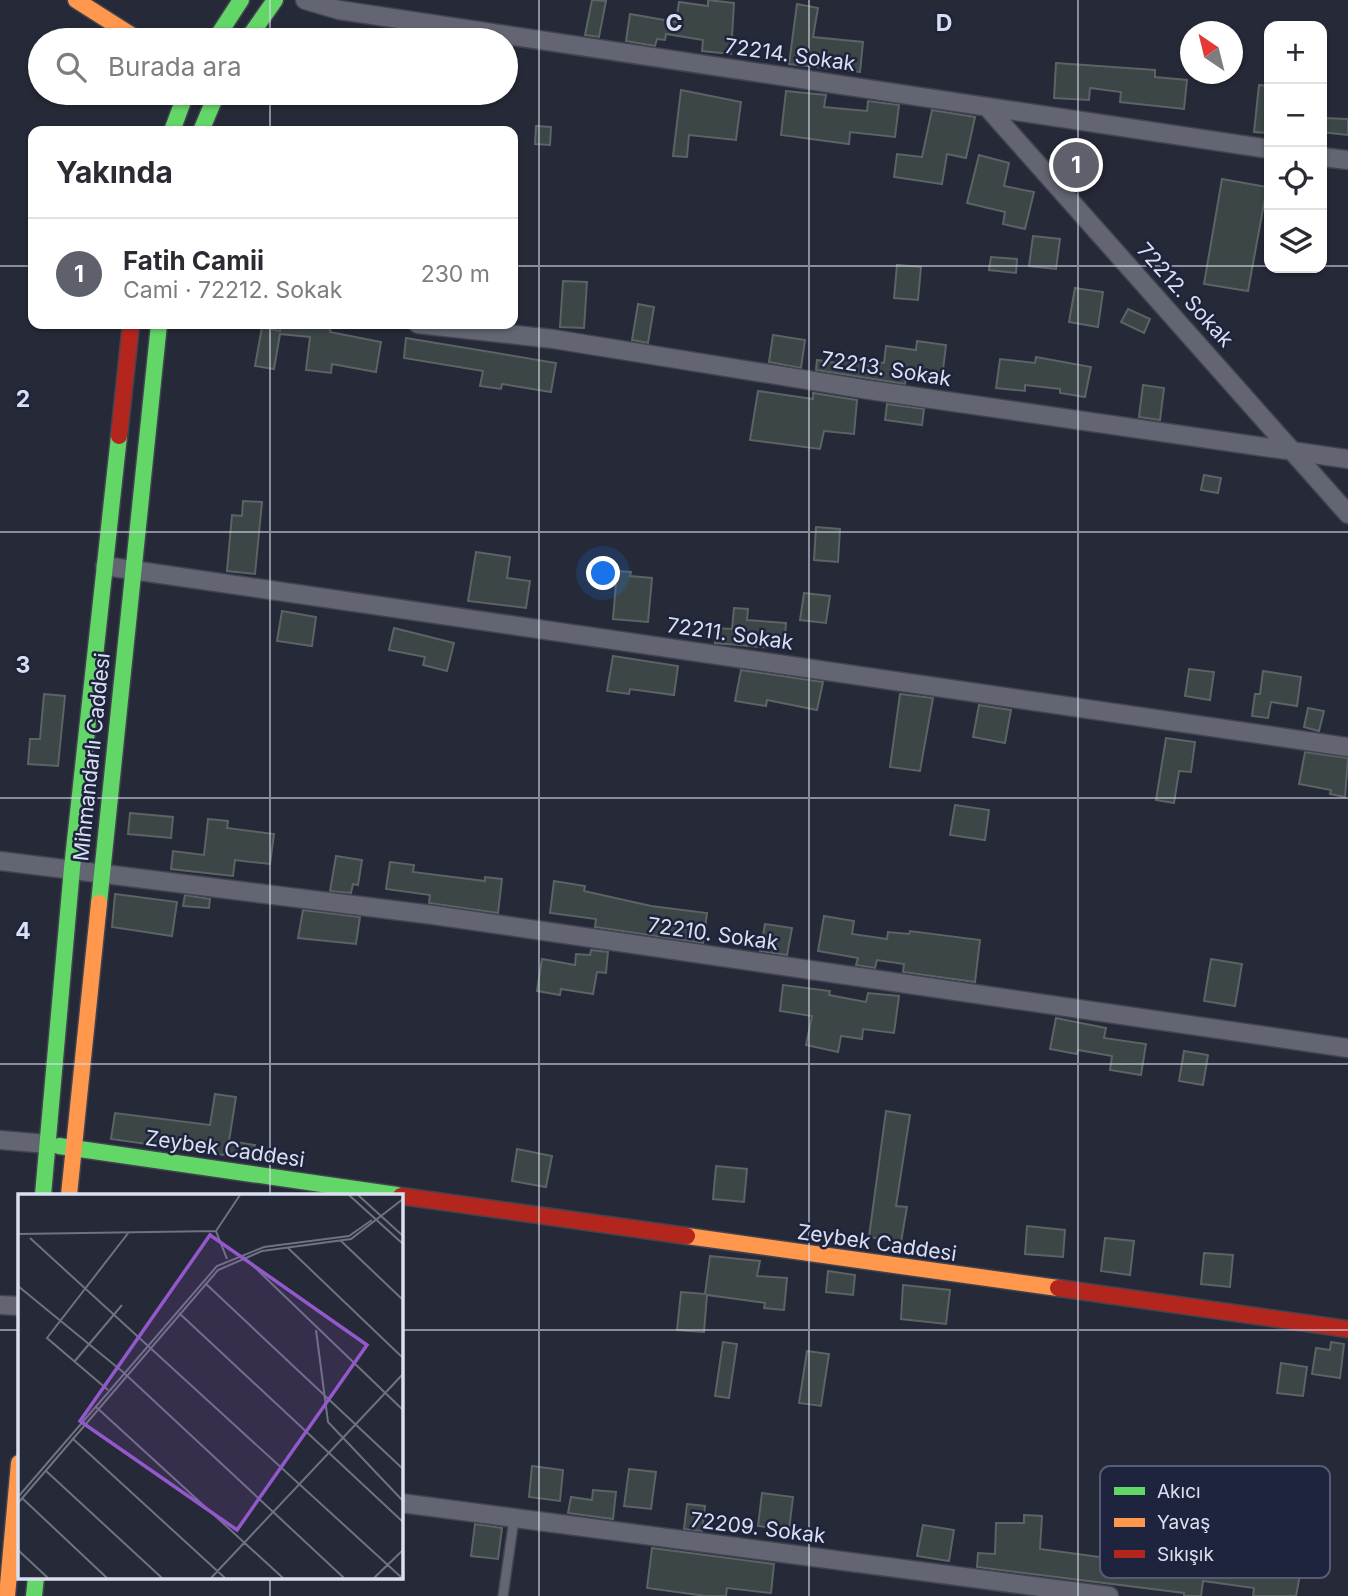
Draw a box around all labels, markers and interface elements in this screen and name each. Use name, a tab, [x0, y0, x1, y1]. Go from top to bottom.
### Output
text: C	[665, 9, 683, 37]
text: D	[936, 9, 952, 37]
north arrow	[1180, 21, 1243, 84]
map controls	[1264, 21, 1327, 273]
button: +	[1264, 21, 1327, 84]
search box	[28, 28, 518, 105]
street label: 72214. Sokak	[723, 33, 858, 76]
icon: search	[52, 48, 90, 86]
text: Burada ara	[108, 51, 242, 82]
button: −	[1264, 84, 1327, 147]
pin: 1	[1053, 139, 1099, 191]
button: locate	[1264, 147, 1327, 210]
text: Yakında	[56, 154, 173, 190]
button: layers	[1264, 210, 1327, 273]
street label: 72212. Sokak	[1132, 237, 1239, 352]
text: Fatih Camii	[123, 245, 264, 276]
text: 1	[74, 260, 84, 288]
text: 230 m	[421, 260, 490, 288]
text: Cami · 72212. Sokak	[123, 276, 342, 304]
street label: 72213. Sokak	[819, 346, 953, 391]
text: 2	[16, 385, 30, 413]
your location	[586, 556, 620, 590]
street label: 72211. Sokak	[665, 612, 795, 655]
text: 3	[16, 651, 30, 679]
street label: Mihmandarlı Caddesi	[68, 652, 115, 862]
street label: 72210. Sokak	[646, 912, 780, 955]
text: 4	[15, 917, 31, 945]
street label: Zeybek Caddesi	[144, 1125, 306, 1172]
inset map	[18, 1194, 402, 1578]
street label: Zeybek Caddesi	[796, 1219, 958, 1266]
legend	[1100, 1466, 1330, 1578]
text: Akıcı	[1157, 1480, 1201, 1503]
street label: 72209. Sokak	[689, 1507, 828, 1548]
text: Yavaş	[1157, 1511, 1210, 1534]
text: Sıkışık	[1157, 1543, 1214, 1566]

